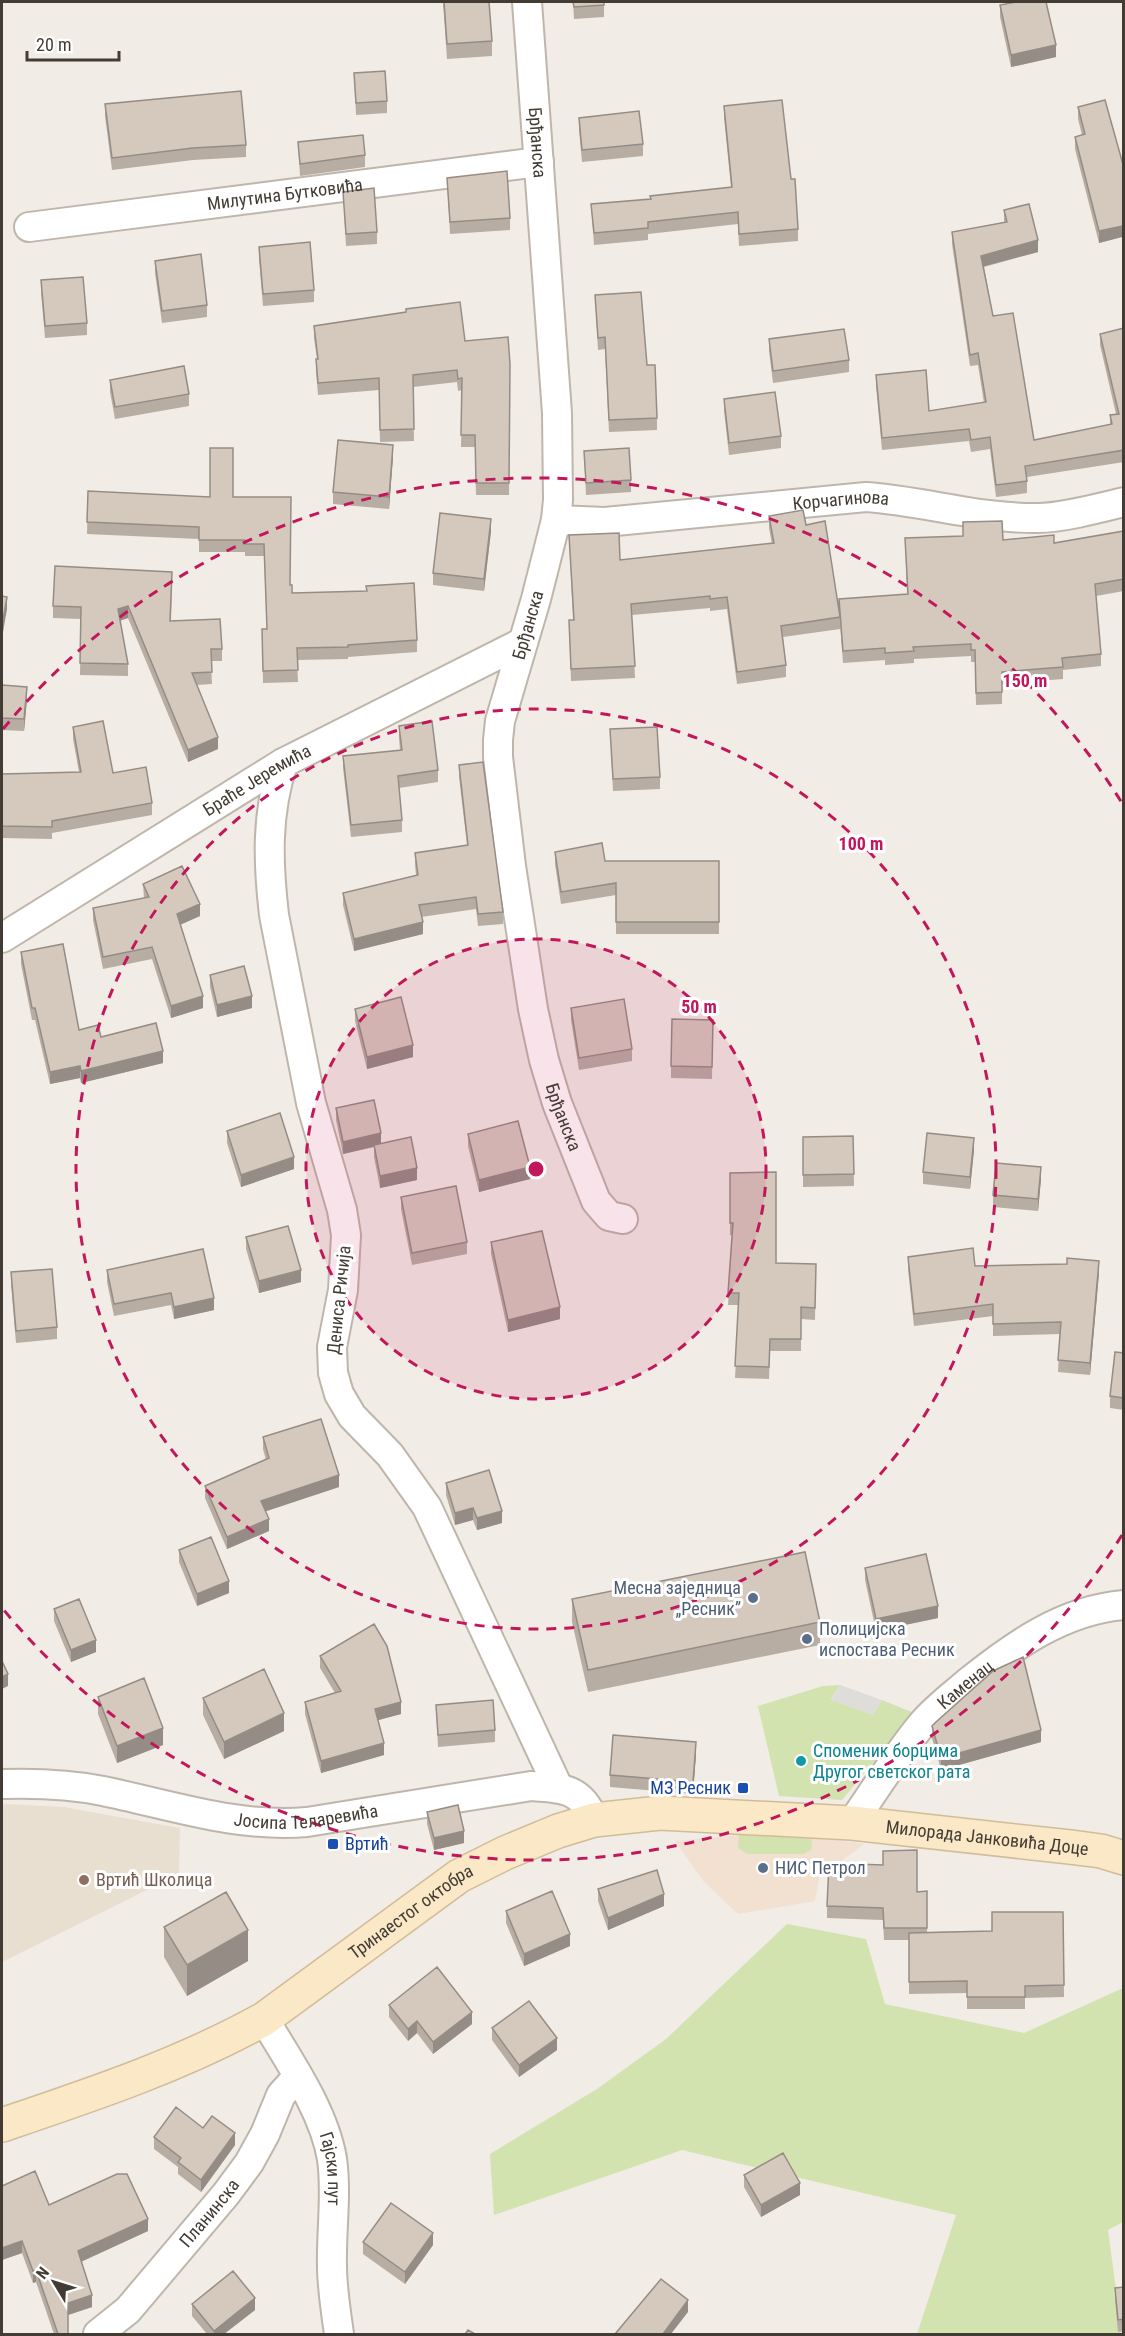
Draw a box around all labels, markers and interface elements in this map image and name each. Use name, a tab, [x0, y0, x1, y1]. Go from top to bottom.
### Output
scale bar	[27, 24, 118, 62]
text: 20 m	[36, 34, 71, 55]
street label: Брђанска	[525, 106, 551, 179]
street label: Милутина Бутковића	[206, 174, 364, 214]
street label: Корчагинова	[792, 486, 890, 514]
street label: Брђанска	[508, 588, 547, 662]
text: 150 m	[1003, 670, 1047, 691]
street label: Браће Јеремића	[199, 740, 314, 820]
text: 100 m	[839, 833, 883, 854]
text: 50 m	[681, 996, 717, 1017]
street label: Брђанска	[542, 1081, 586, 1154]
centre of rings	[526, 1159, 546, 1179]
street label: Дениса Ричија	[322, 1244, 355, 1355]
place label: Месна заједница „Ресник”	[614, 1577, 741, 1619]
marker: Месна заједница „Ресник”	[746, 1591, 760, 1605]
place label: Полицијска испостава Ресник	[819, 1618, 955, 1660]
marker: Полицијска испостава Ресник	[800, 1632, 814, 1646]
street label: Каменац	[933, 1655, 997, 1713]
place label: Споменик борцима Другог светског рата	[813, 1740, 970, 1782]
marker: Споменик борцима Другог светског рата	[794, 1754, 808, 1768]
place label: МЗ Ресник	[650, 1777, 731, 1798]
marker: МЗ Ресник	[736, 1781, 750, 1795]
street label: Јосипа Теларевића	[233, 1800, 379, 1833]
street label: Милорада Јанковића Доце	[885, 1816, 1090, 1859]
place label: Вртић	[345, 1833, 389, 1854]
marker: Вртић	[326, 1837, 340, 1851]
place label: НИС Петрол	[775, 1857, 866, 1878]
street label: Тринаестог октобра	[344, 1860, 476, 1963]
marker: НИС Петрол	[756, 1861, 770, 1875]
place label: Вртић Школица	[96, 1869, 212, 1890]
marker: Вртић Школица	[77, 1873, 91, 1887]
street label: Гајски пут	[316, 2129, 345, 2206]
street label: Планинска	[175, 2175, 243, 2251]
north arrow	[24, 2252, 84, 2312]
text: N	[32, 2263, 53, 2283]

